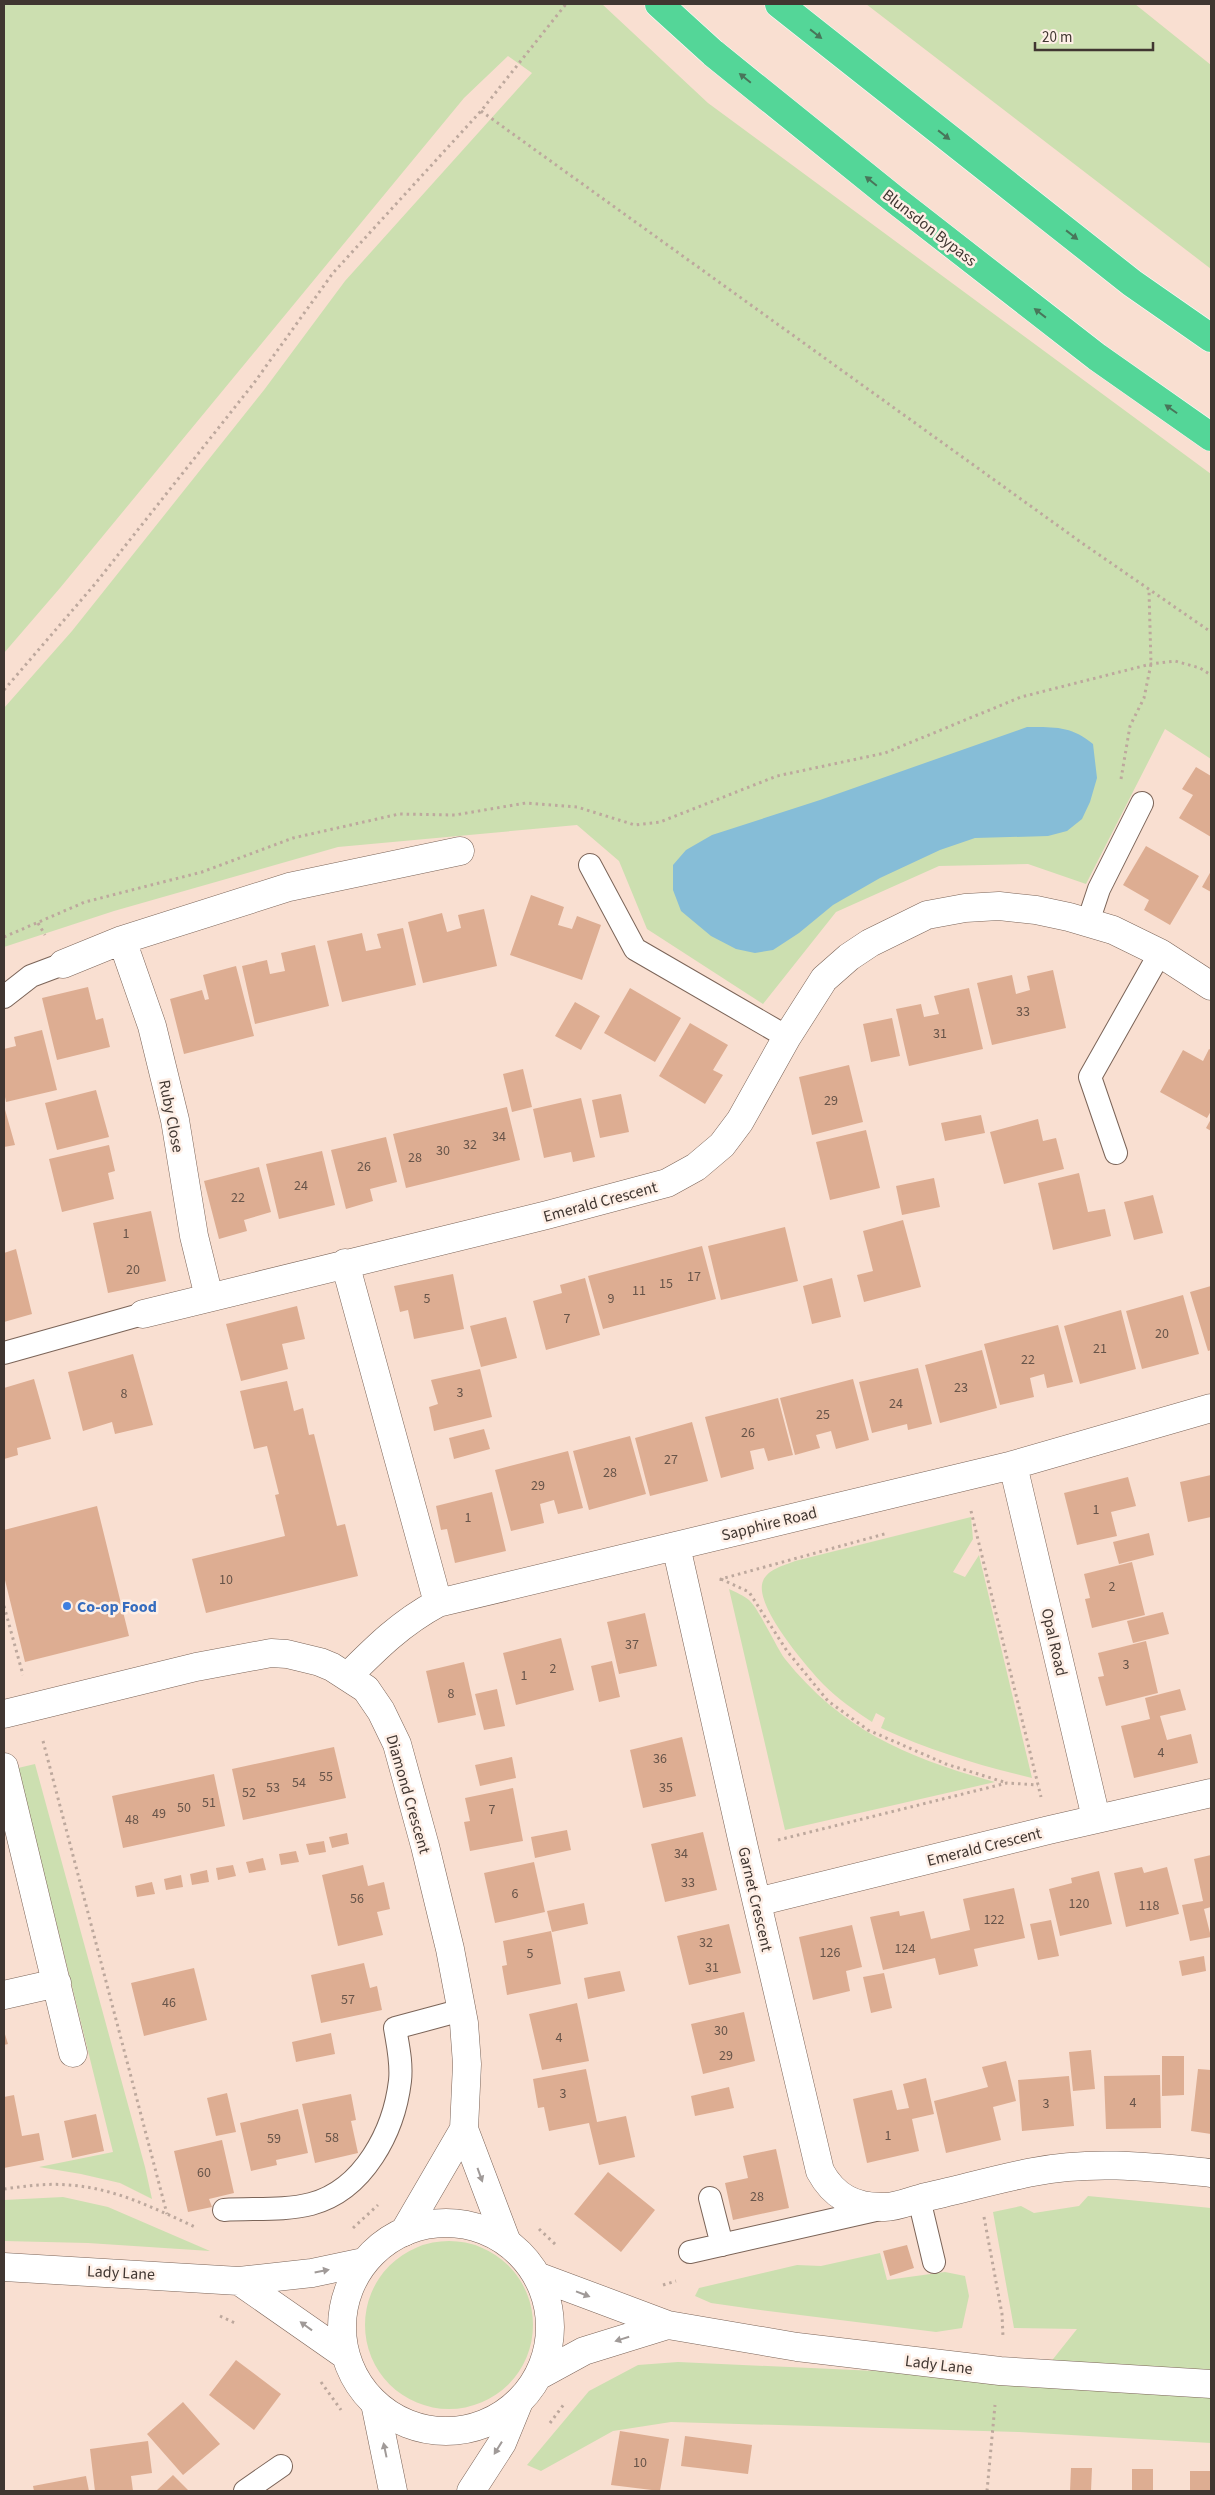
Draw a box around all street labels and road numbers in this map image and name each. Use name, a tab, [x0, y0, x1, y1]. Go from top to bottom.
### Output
street label: Blunsdon Bypass	[878, 184, 981, 272]
street label: Ruby Close	[153, 1078, 189, 1155]
street label: Emerald Crescent	[541, 1176, 660, 1228]
street label: Sapphire Road	[719, 1501, 819, 1546]
street label: Opal Road	[1036, 1606, 1073, 1678]
street label: Diamond Crescent	[381, 1732, 436, 1857]
street label: Emerald Crescent	[925, 1822, 1044, 1872]
street label: Garnet Crescent	[732, 1845, 778, 1954]
street label: Lady Lane	[86, 2260, 155, 2286]
street label: Lady Lane	[904, 2350, 974, 2380]

